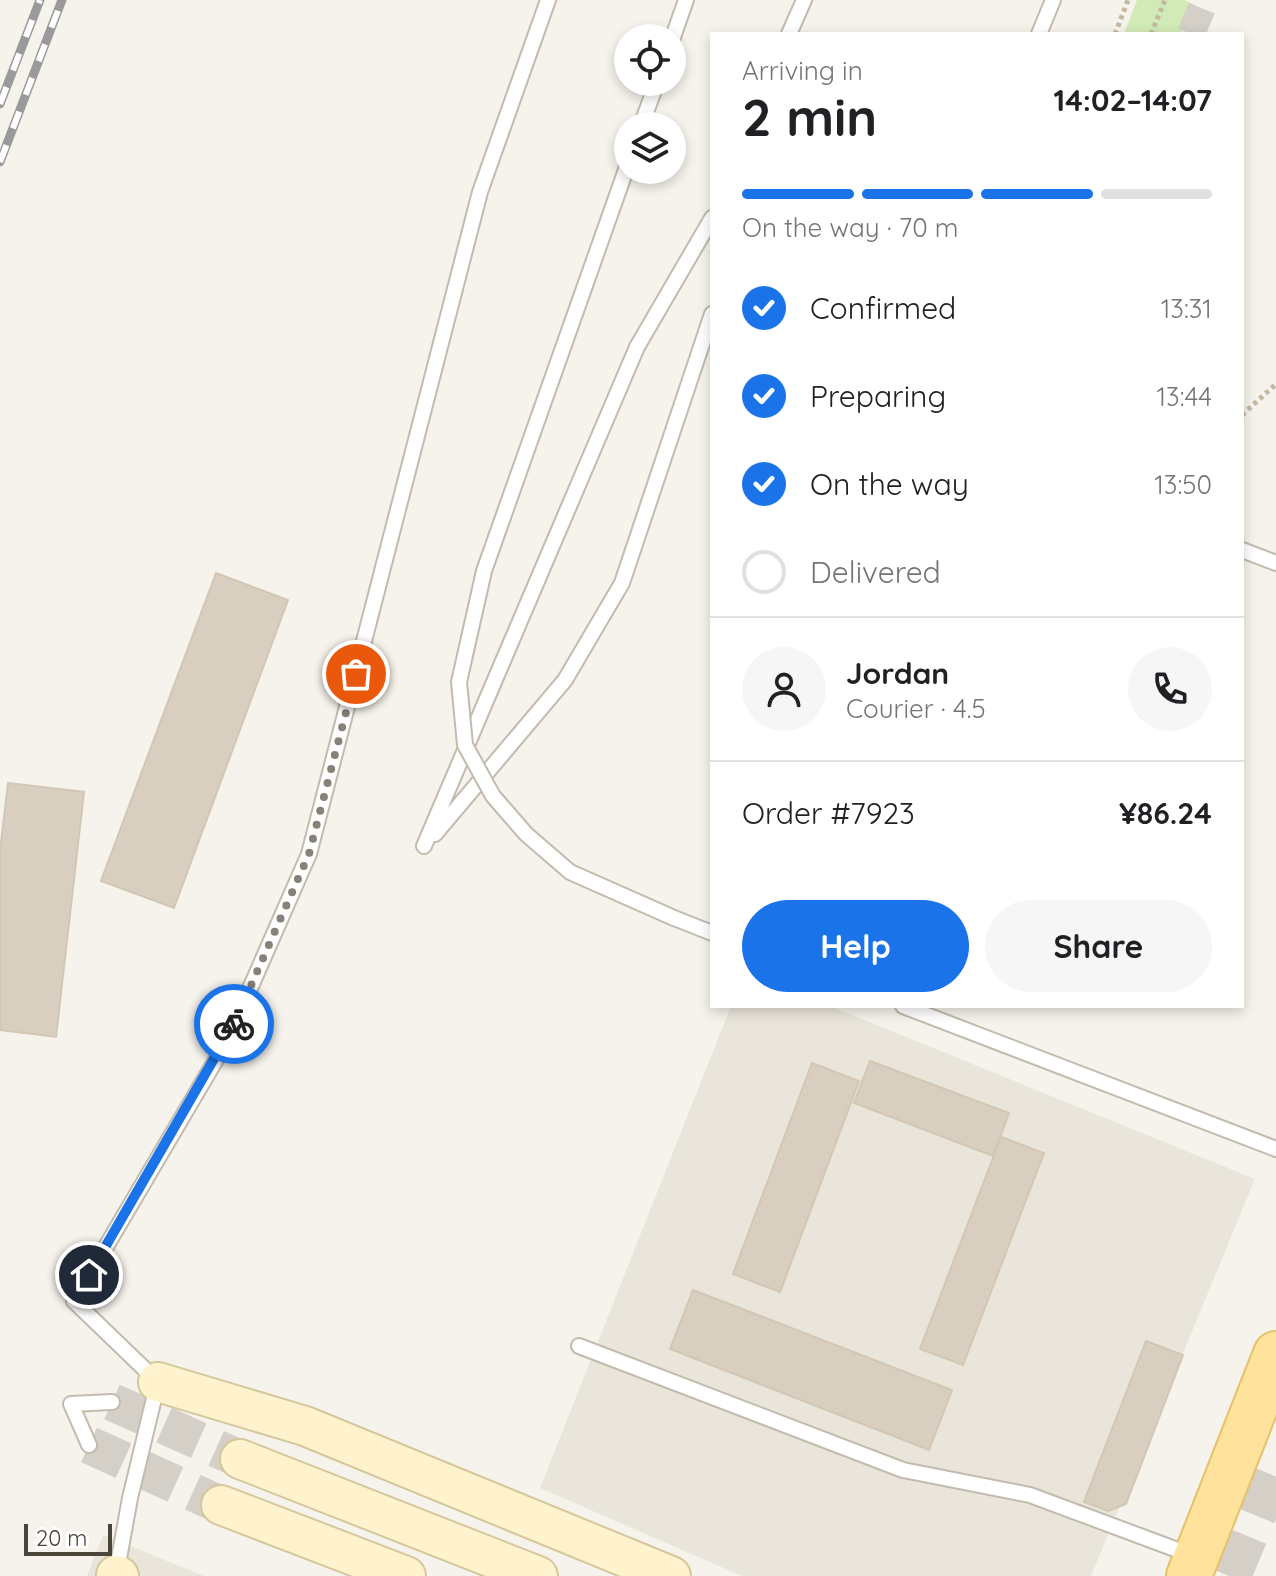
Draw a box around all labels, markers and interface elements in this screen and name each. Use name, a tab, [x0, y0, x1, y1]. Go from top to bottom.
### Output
map controls	[614, 24, 686, 184]
button: locate	[614, 24, 686, 96]
text: Arriving in	[742, 54, 863, 87]
text: 14:02–14:07	[1054, 81, 1212, 119]
text: 2 min	[742, 84, 877, 149]
button: layers	[614, 112, 686, 184]
text: On the way · 70 m	[742, 211, 958, 244]
icon: check	[742, 286, 786, 330]
text: Confirmed	[810, 289, 956, 327]
text: 13:31	[1161, 292, 1212, 325]
icon: check	[742, 374, 786, 418]
text: Preparing	[810, 377, 946, 415]
text: 13:44	[1156, 380, 1212, 413]
icon: check	[742, 462, 786, 506]
text: On the way	[810, 465, 969, 503]
text: 13:50	[1154, 468, 1212, 501]
text: Delivered	[810, 553, 941, 591]
pin	[322, 640, 390, 708]
button: person	[742, 647, 826, 731]
button: phone	[1128, 647, 1212, 731]
icon: bag	[334, 652, 378, 696]
text: Jordan	[846, 654, 949, 692]
text: Courier · 4.5	[846, 692, 986, 725]
text: Order #7923	[742, 794, 915, 832]
text: ¥86.24	[1119, 794, 1212, 832]
button: Help	[742, 900, 969, 992]
button: Share	[985, 900, 1212, 992]
courier	[194, 984, 274, 1064]
icon: bike	[212, 1002, 256, 1046]
pin	[55, 1241, 123, 1309]
icon: home	[67, 1253, 111, 1297]
scale bar	[24, 1520, 112, 1556]
text: 20 m	[36, 1524, 87, 1552]

